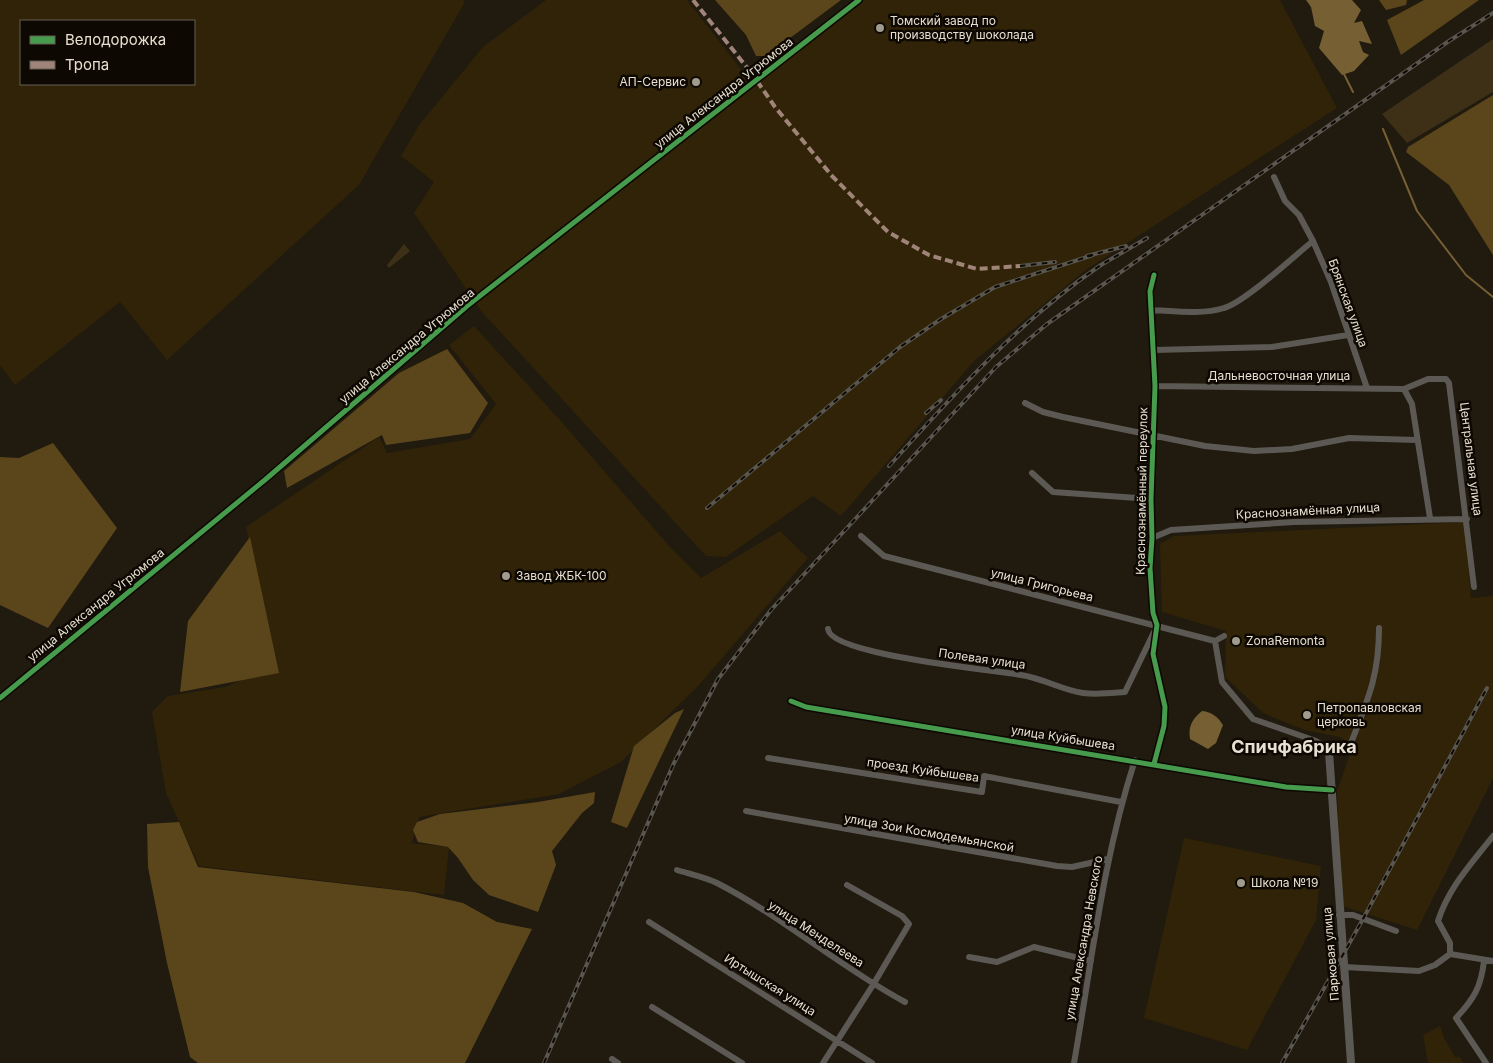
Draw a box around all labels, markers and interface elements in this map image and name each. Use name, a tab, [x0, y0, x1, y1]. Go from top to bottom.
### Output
place label: Томский завод по производству шоколада	[890, 13, 1034, 42]
legend	[20, 20, 195, 85]
marker: Томский завод по производству шоколада	[874, 22, 886, 34]
text: Велодорожка	[65, 30, 166, 49]
street label: улица Александра Угрюмова	[651, 34, 796, 151]
text: Тропа	[65, 55, 109, 74]
place label: АП-Сервис	[619, 74, 686, 89]
marker: АП-Сервис	[690, 76, 702, 88]
street label: Брянская улица	[1326, 257, 1371, 349]
street label: улица Александра Угрюмова	[336, 285, 477, 407]
street label: Дальневосточная улица	[1208, 368, 1350, 383]
street label: Центральная улица	[1457, 401, 1486, 517]
street label: Краснознамённый переулок	[1133, 406, 1150, 575]
street label: Краснознамённая улица	[1235, 499, 1381, 522]
street label: улица Александра Угрюмова	[24, 545, 167, 664]
street label: улица Григорьева	[989, 565, 1095, 604]
place label: Завод ЖБК-100	[516, 568, 607, 583]
marker: Завод ЖБК-100	[500, 570, 512, 582]
place label: ZonaRemonta	[1246, 633, 1325, 648]
marker: ZonaRemonta	[1230, 635, 1242, 647]
street label: Полевая улица	[938, 645, 1027, 672]
place label: Петропавловская церковь	[1317, 700, 1421, 729]
marker: Петропавловская церковь	[1301, 709, 1313, 721]
street label: улица Куйбышева	[1010, 722, 1116, 753]
district label: Спичфабрика	[1231, 736, 1357, 757]
street label: проезд Куйбышева	[866, 754, 980, 785]
street label: улица Зои Космодемьянской	[843, 810, 1015, 855]
street label: улица Александра Невского	[1062, 854, 1105, 1021]
place label: Школа №19	[1251, 875, 1318, 890]
marker: Школа №19	[1235, 877, 1247, 889]
street label: улица Менделеева	[765, 897, 867, 970]
street label: Парковая улица	[1319, 907, 1342, 1002]
street label: Иртышская улица	[722, 950, 819, 1019]

